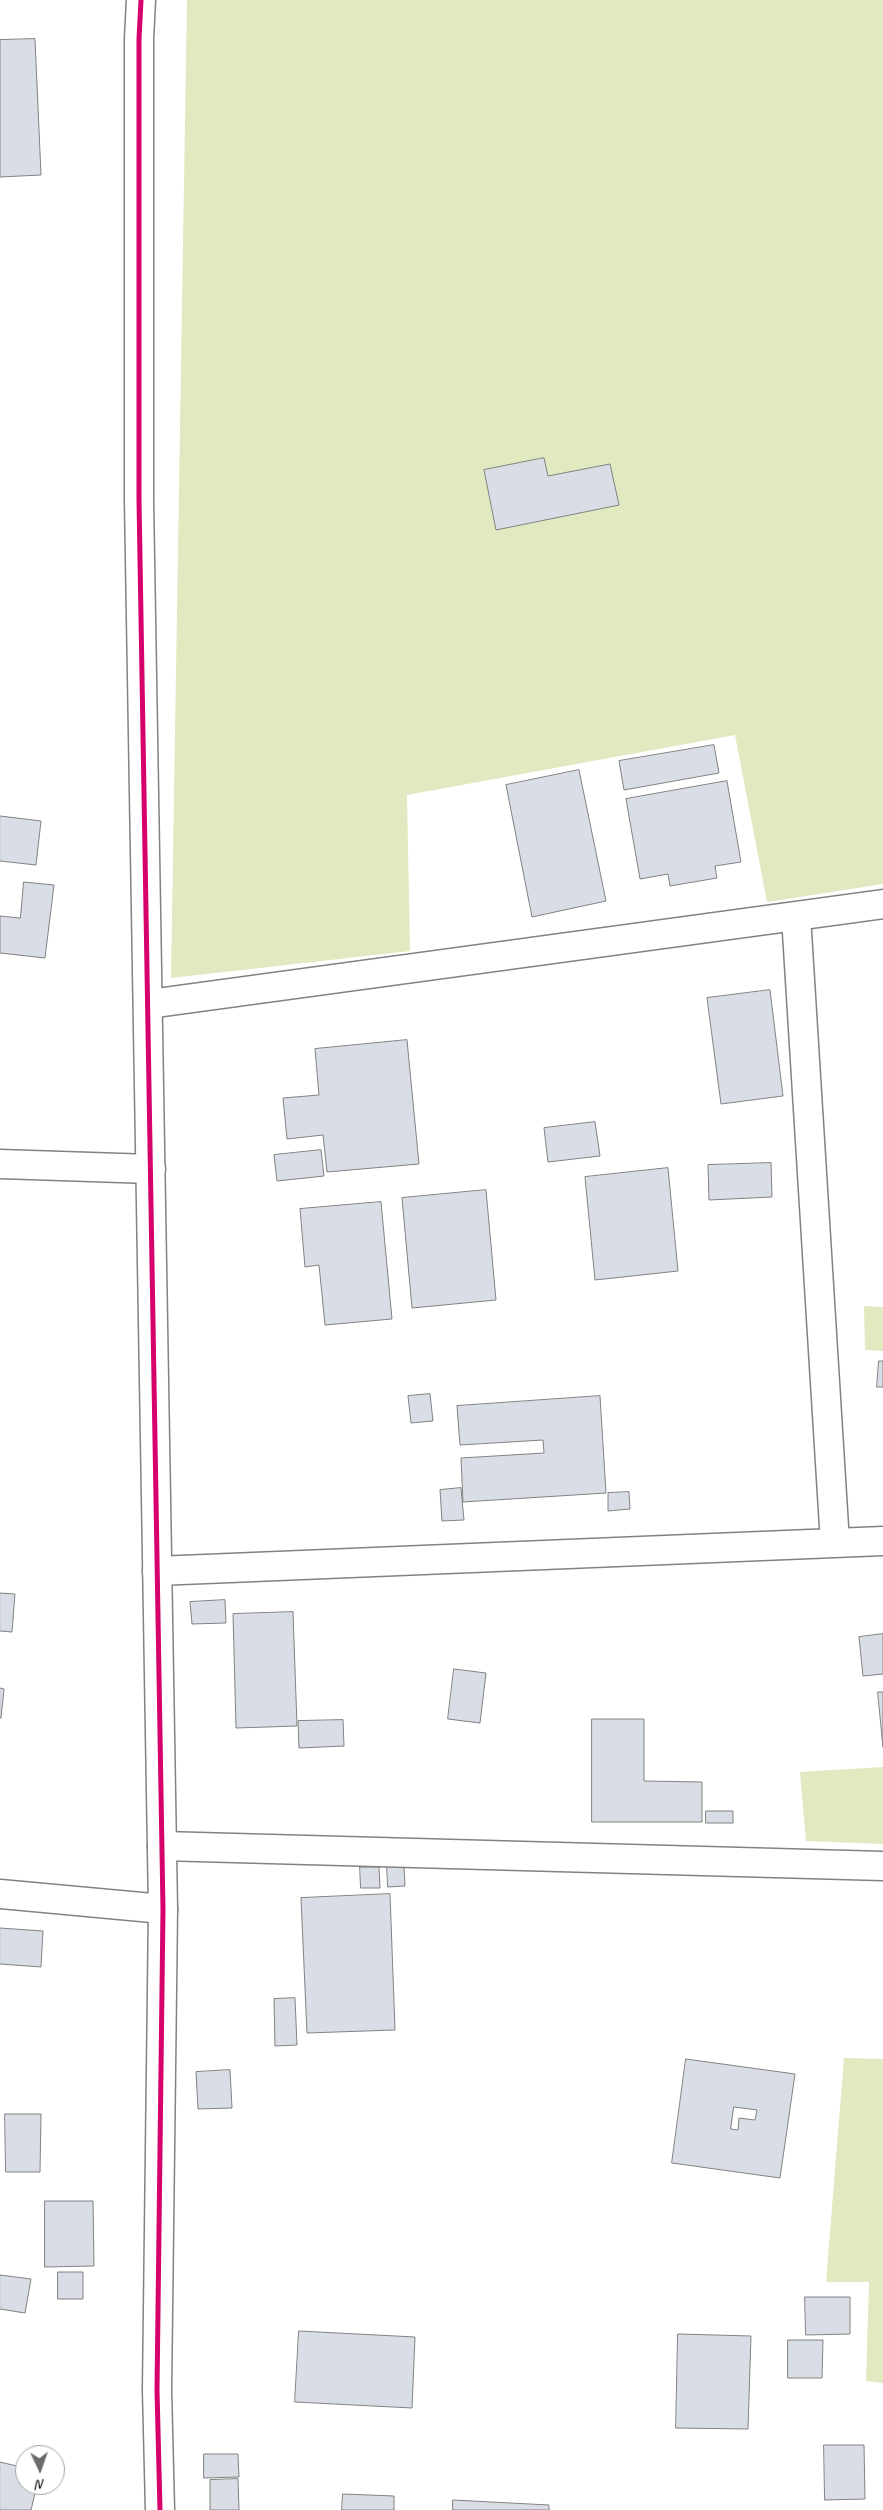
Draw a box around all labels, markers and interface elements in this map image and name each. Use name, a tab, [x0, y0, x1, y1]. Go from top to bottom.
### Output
north arrow	[15, 2445, 65, 2495]
text: N	[36, 2476, 46, 2493]

